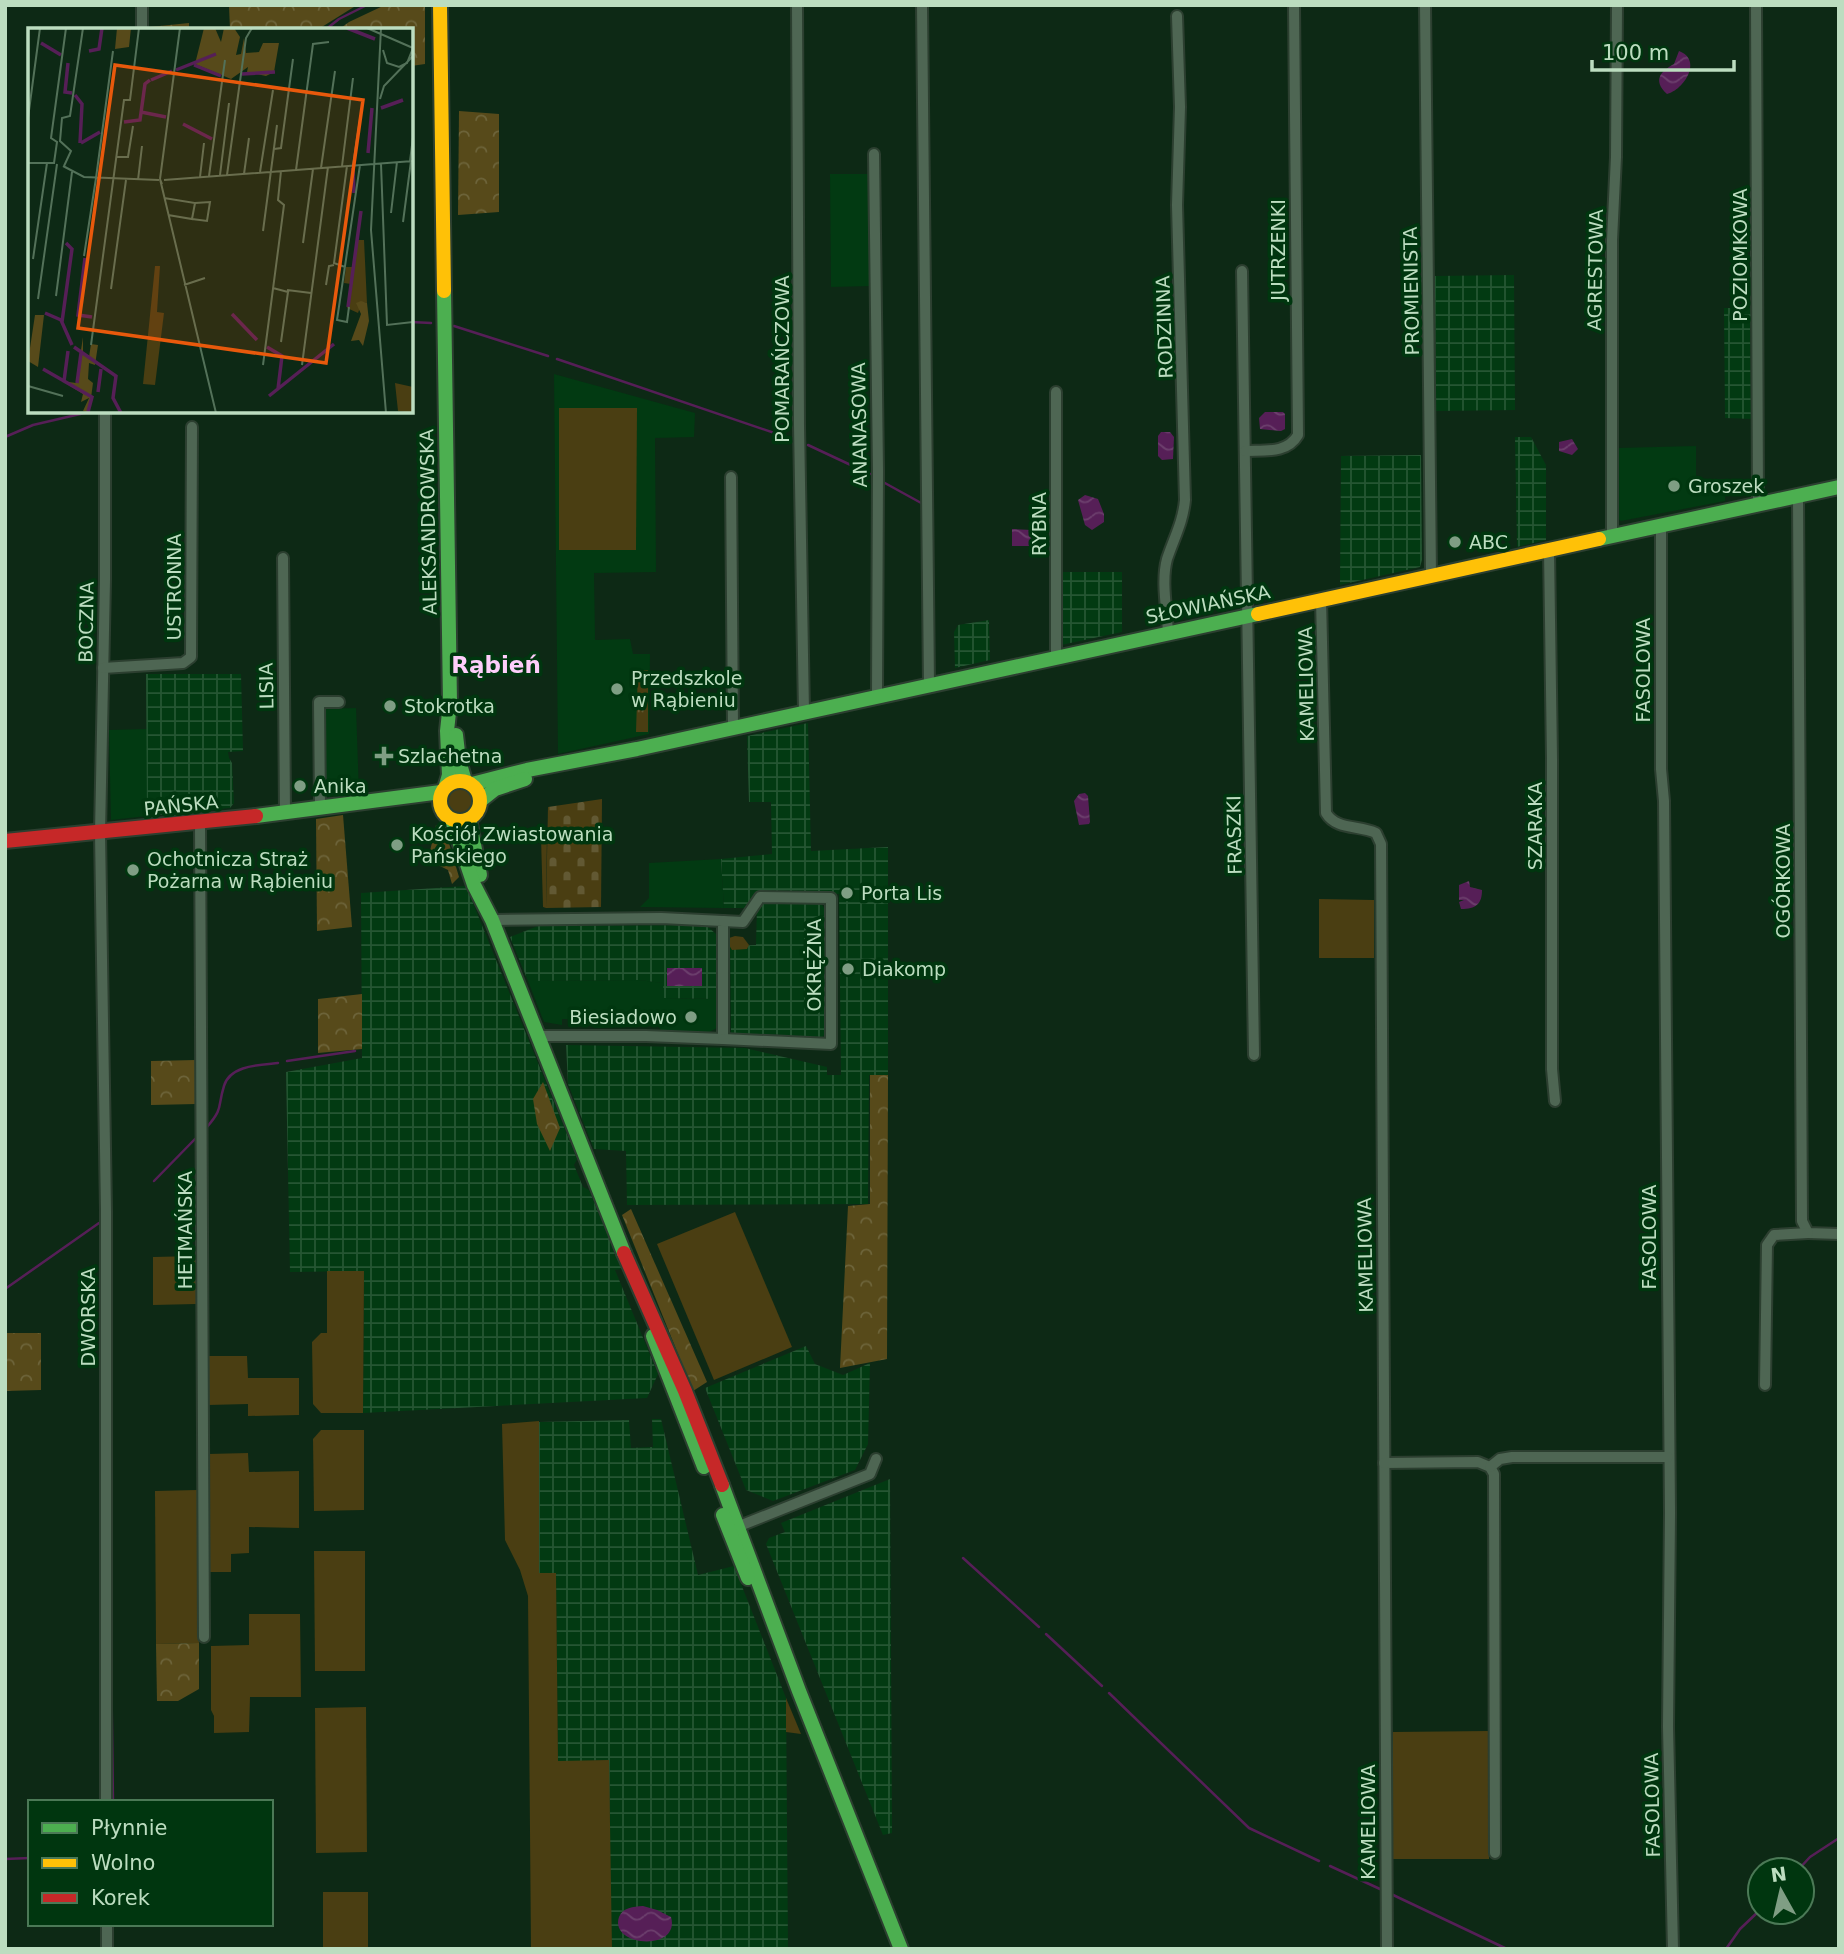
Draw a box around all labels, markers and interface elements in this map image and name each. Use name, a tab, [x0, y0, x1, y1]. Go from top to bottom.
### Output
inset map	[28, 28, 413, 413]
scale bar	[1592, 28, 1734, 72]
text: 100 m	[1602, 41, 1669, 65]
street label: POZIOMKOWA	[1729, 188, 1751, 322]
street label: JUTRZENKI	[1267, 199, 1289, 302]
street label: AGRESTOWA	[1583, 209, 1607, 331]
street label: PROMIENISTA	[1399, 227, 1423, 355]
street label: POMARAŃCZOWA	[771, 275, 793, 443]
street label: RODZINNA	[1151, 275, 1177, 379]
street label: ANANASOWA	[847, 362, 871, 488]
street label: ALEKSANDROWSKA	[415, 429, 441, 615]
place label: Groszek	[1688, 475, 1764, 497]
marker: Groszek	[1666, 478, 1682, 494]
street label: RYBNA	[1028, 492, 1050, 556]
place label: ABC	[1469, 531, 1508, 553]
street label: USTRONNA	[163, 533, 185, 641]
marker: ABC	[1447, 534, 1463, 550]
street label: SŁOWIAŃSKA	[1144, 580, 1272, 628]
street label: BOCZNA	[74, 581, 98, 663]
street label: FASOLOWA	[1632, 618, 1654, 722]
street label: KAMELIOWA	[1294, 626, 1318, 742]
district label: Rąbień	[451, 652, 541, 678]
street label: LISIA	[255, 662, 277, 710]
place label: Przedszkole w Rąbieniu	[631, 667, 742, 711]
marker: Przedszkole w Rąbieniu	[609, 681, 625, 697]
place label: Stokrotka	[404, 695, 495, 717]
marker: Stokrotka	[382, 698, 398, 714]
place label: Szlachetna	[398, 745, 502, 767]
marker: Szlachetna	[376, 748, 392, 764]
place label: Anika	[314, 775, 367, 797]
marker: Anika	[292, 778, 308, 794]
street label: SZARAKA	[1524, 782, 1546, 870]
street label: PAŃSKA	[143, 790, 219, 820]
street label: FRASZKI	[1222, 795, 1246, 875]
place label: Kościół Zwiastowania Pańskiego	[411, 823, 613, 867]
street label: OGÓRKOWA	[1771, 824, 1794, 938]
marker: Kościół Zwiastowania Pańskiego	[389, 837, 405, 853]
place label: Ochotnicza Straż Pożarna w Rąbieniu	[147, 848, 333, 892]
marker: Ochotnicza Straż Pożarna w Rąbieniu	[125, 862, 141, 878]
place label: Porta Lis	[861, 882, 942, 904]
marker: Porta Lis	[839, 885, 855, 901]
street label: OKRĘŻNA	[803, 919, 825, 1011]
place label: Diakomp	[862, 958, 946, 980]
marker: Diakomp	[840, 961, 856, 977]
place label: Biesiadowo	[569, 1006, 677, 1028]
marker: Biesiadowo	[683, 1009, 699, 1025]
street label: HETMAŃSKA	[174, 1171, 196, 1289]
street label: FASOLOWA	[1638, 1185, 1660, 1289]
street label: KAMELIOWA	[1353, 1197, 1377, 1313]
street label: DWORSKA	[77, 1268, 99, 1366]
street label: FASOLOWA	[1640, 1752, 1664, 1858]
street label: KAMELIOWA	[1357, 1764, 1379, 1880]
legend	[28, 1800, 273, 1926]
text: Płynnie	[91, 1816, 167, 1840]
text: Wolno	[91, 1851, 155, 1875]
north arrow	[1746, 1856, 1816, 1926]
text: N	[1769, 1862, 1788, 1886]
text: Korek	[91, 1886, 151, 1910]

